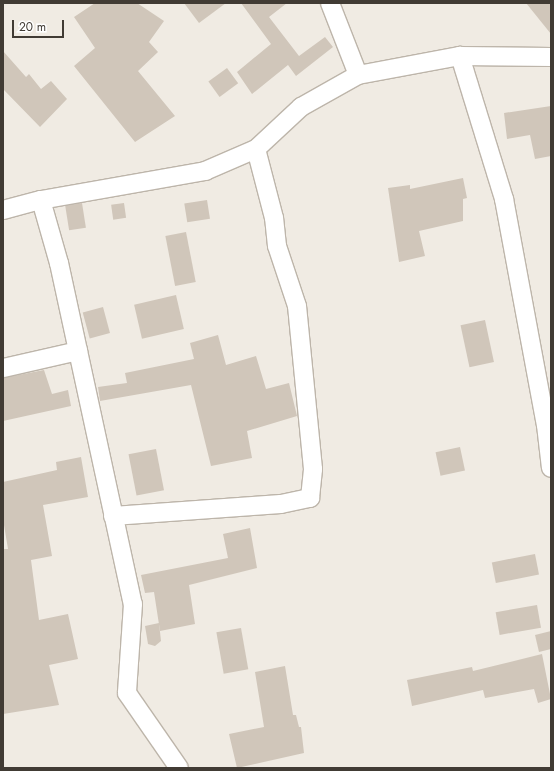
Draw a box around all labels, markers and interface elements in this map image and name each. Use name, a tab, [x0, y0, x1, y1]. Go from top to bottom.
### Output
scale bar	[14, 12, 66, 38]
text: 20 m	[19, 18, 46, 36]

